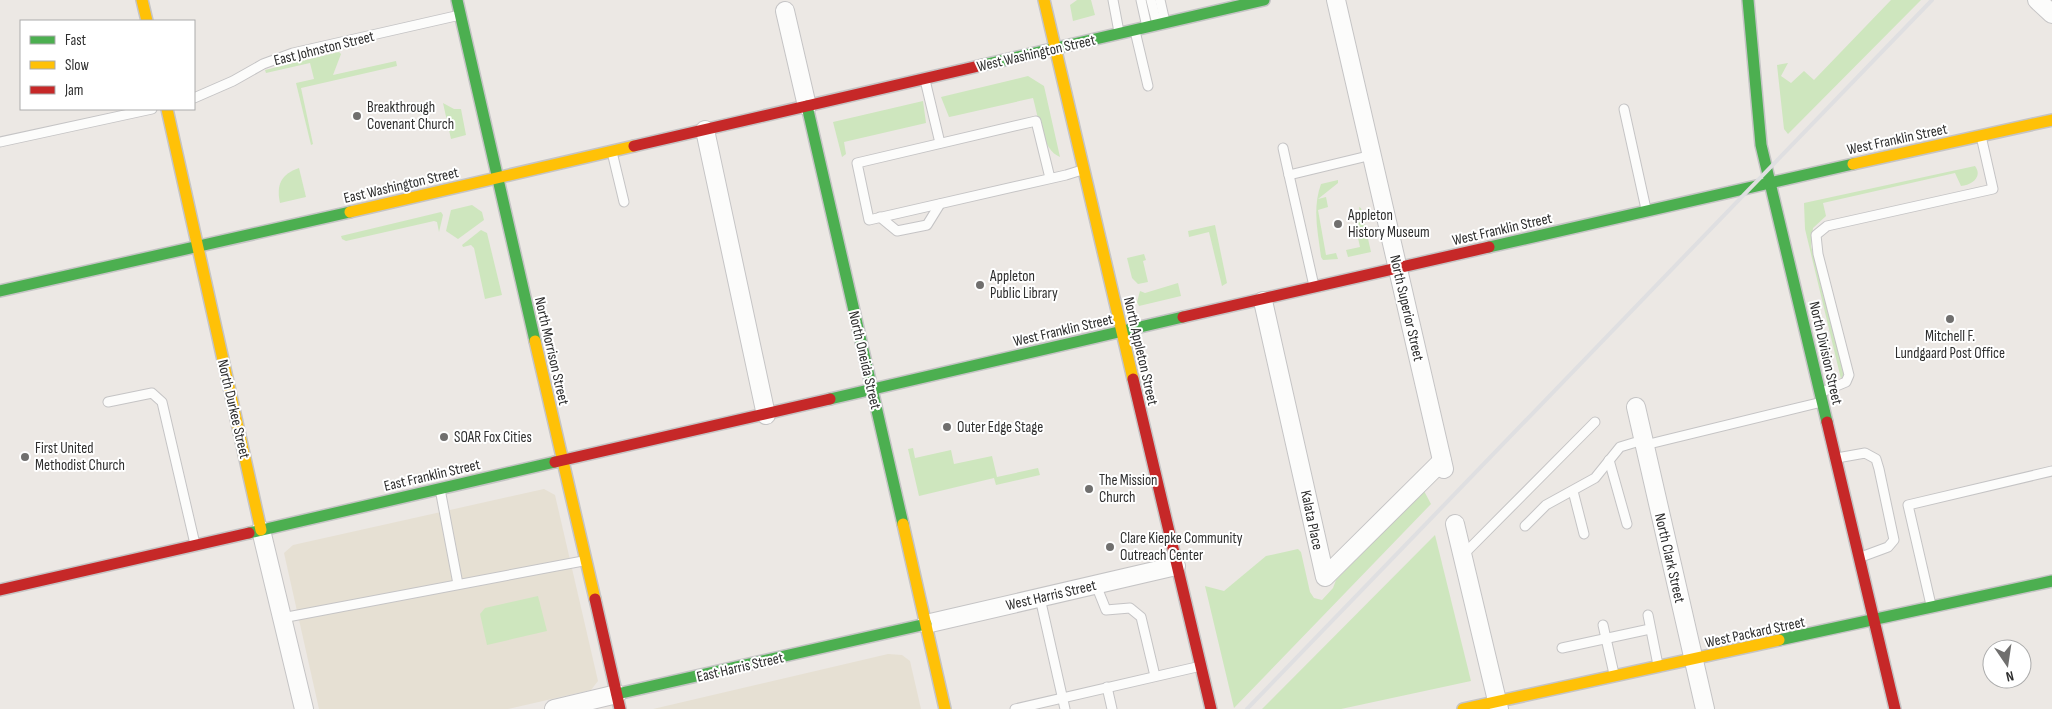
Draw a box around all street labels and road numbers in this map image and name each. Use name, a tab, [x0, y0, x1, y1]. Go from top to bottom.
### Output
street label: East Johnston Street	[272, 27, 377, 70]
street label: West Washington Street	[975, 31, 1098, 76]
street label: West Franklin Street	[1845, 120, 1949, 159]
street label: East Washington Street	[342, 163, 461, 208]
street label: West Franklin Street	[1450, 209, 1554, 250]
street label: North Superior Street	[1385, 253, 1428, 363]
street label: North Morrison Street	[530, 295, 573, 407]
street label: North Appleton Street	[1119, 295, 1162, 408]
street label: North Division Street	[1804, 300, 1847, 407]
street label: North Oneida Street	[844, 309, 885, 412]
street label: West Franklin Street	[1011, 310, 1115, 351]
street label: North Durkee Street	[213, 358, 254, 461]
street label: East Franklin Street	[382, 455, 482, 496]
street label: Kalata Place	[1296, 489, 1327, 552]
street label: North Clark Street	[1650, 511, 1689, 605]
street label: West Harris Street	[1004, 576, 1099, 615]
street label: West Packard Street	[1703, 613, 1807, 652]
street label: East Harris Street	[695, 648, 786, 687]

